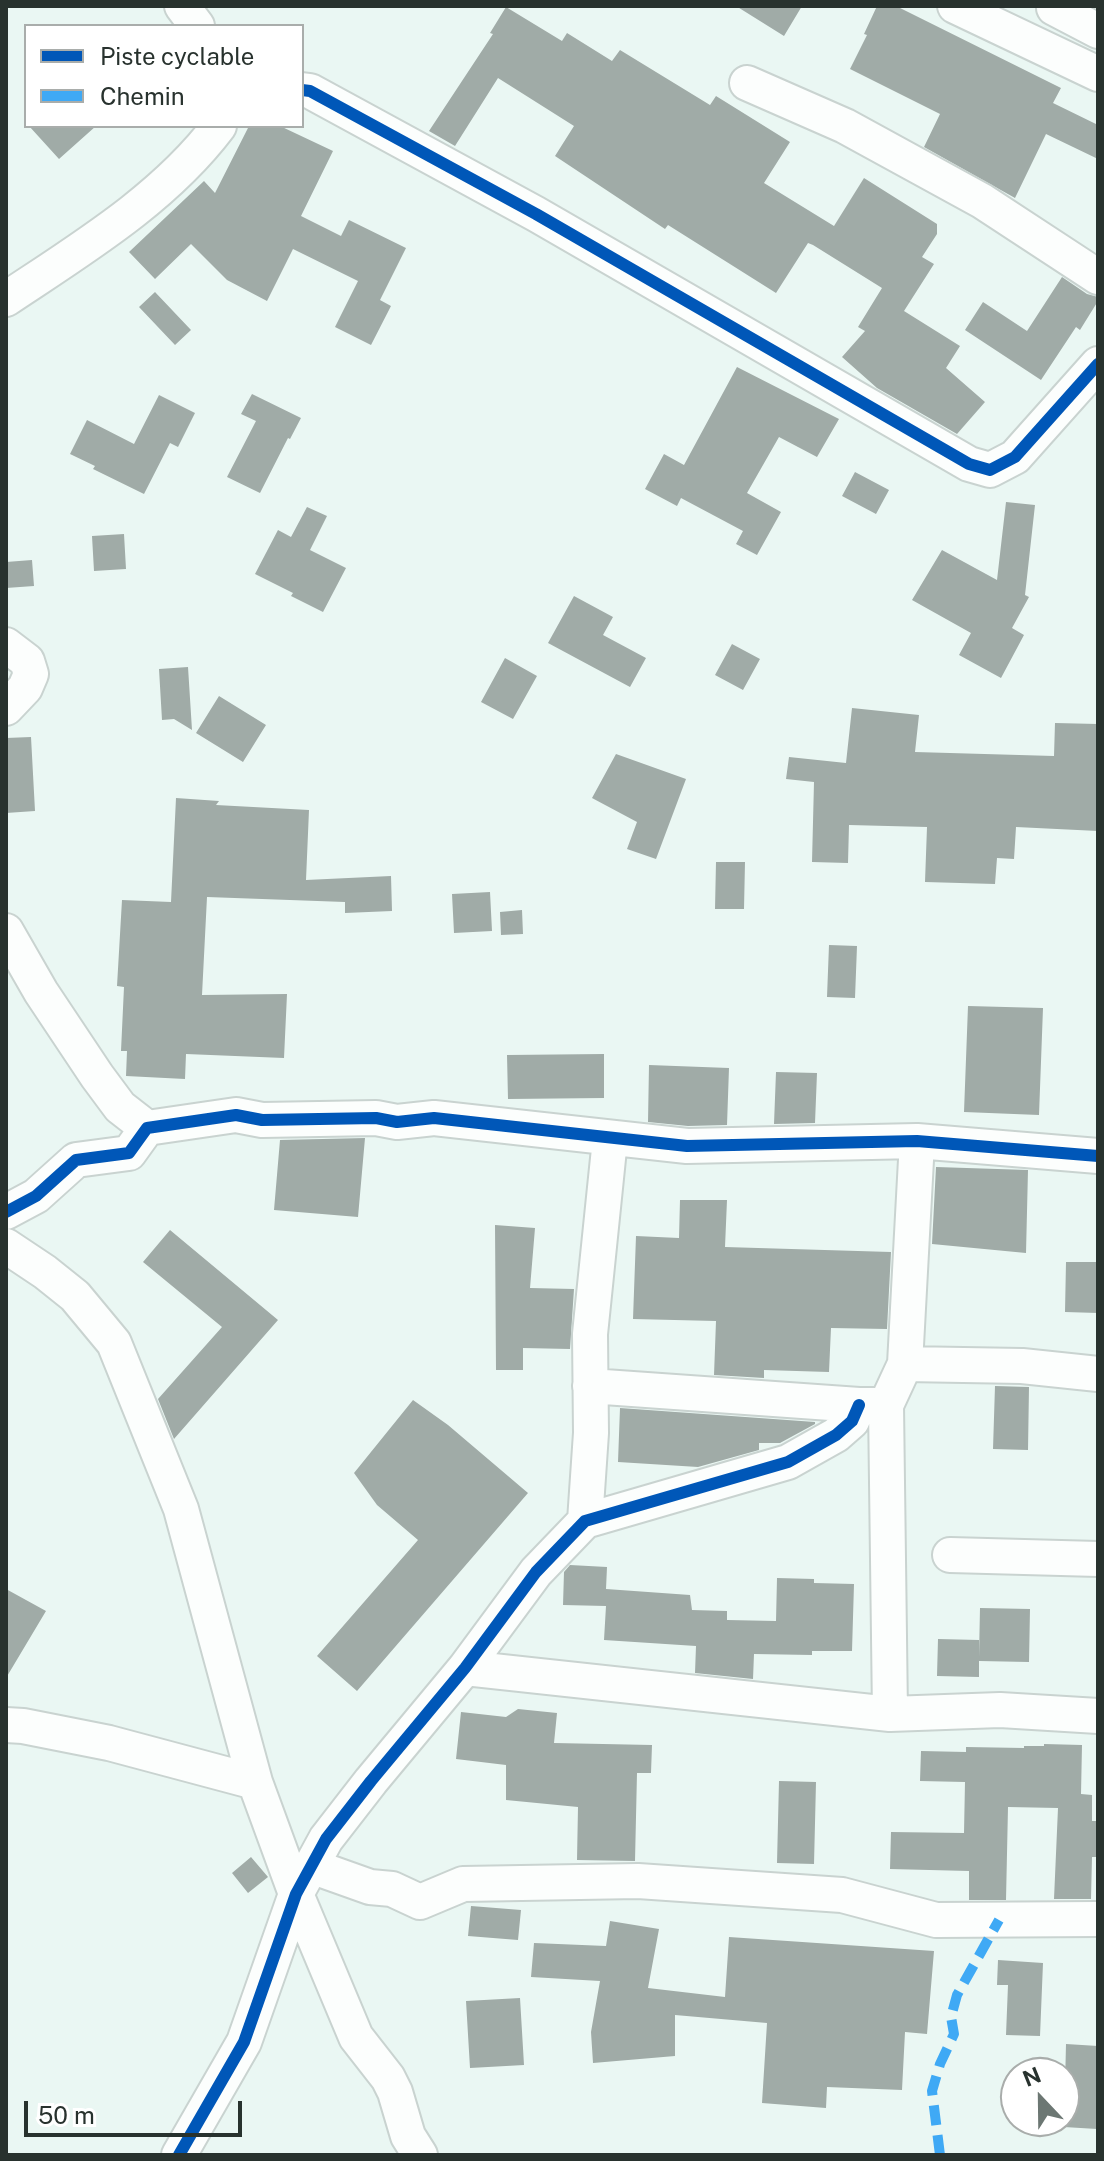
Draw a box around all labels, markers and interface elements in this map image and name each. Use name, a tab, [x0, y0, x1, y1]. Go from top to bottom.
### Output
legend	[24, 24, 304, 128]
text: Piste cyclable	[100, 42, 254, 70]
text: Chemin	[100, 82, 185, 110]
north arrow	[1000, 2057, 1080, 2137]
text: N	[1019, 2061, 1045, 2092]
scale bar	[28, 2085, 246, 2135]
text: 50 m	[38, 2101, 95, 2129]

